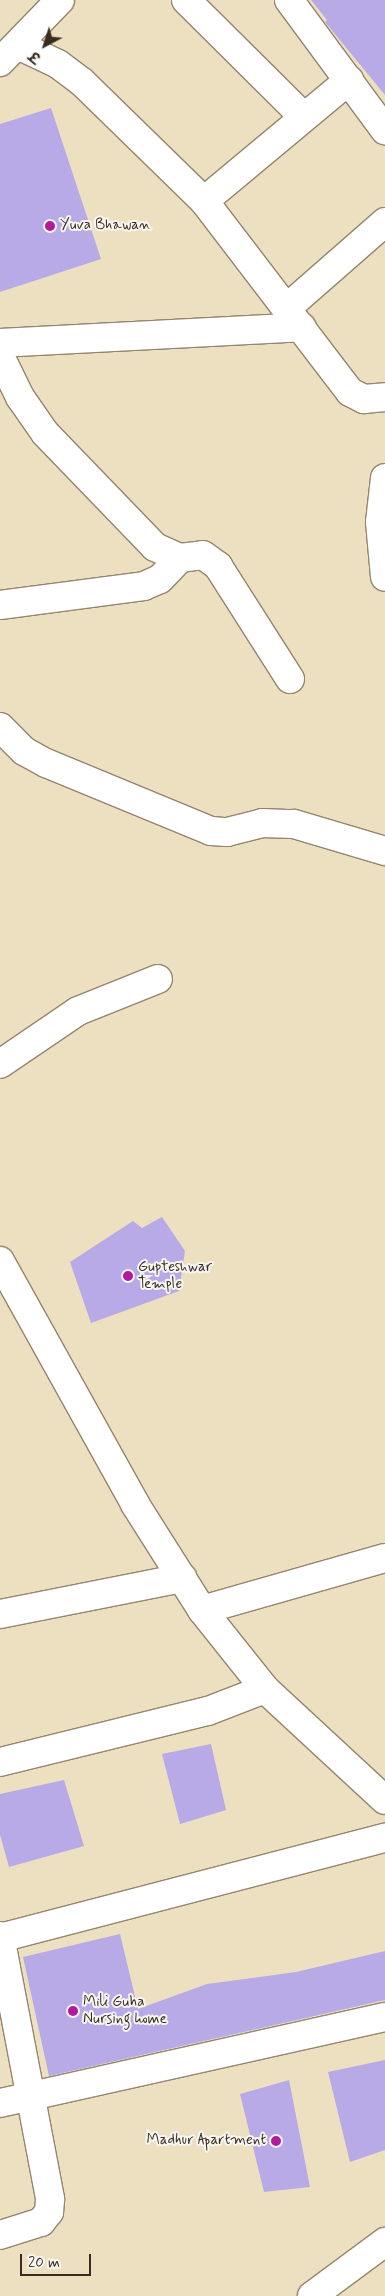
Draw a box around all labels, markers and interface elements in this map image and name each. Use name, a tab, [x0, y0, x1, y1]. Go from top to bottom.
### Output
north arrow	[20, 20, 70, 70]
text: उ	[26, 47, 45, 66]
place label: Yuva Bhawan	[60, 217, 147, 235]
marker: Yuva Bhawan	[44, 220, 56, 232]
place label: Gupteshwar Temple	[138, 1258, 212, 1293]
marker: Gupteshwar Temple	[122, 1270, 134, 1282]
place label: Mili Guha Nursing home	[83, 1993, 167, 2028]
marker: Mili Guha Nursing home	[67, 2005, 79, 2017]
place label: Madhur Apartment	[147, 2132, 266, 2150]
marker: Madhur Apartment	[270, 2135, 282, 2147]
scale bar	[22, 2244, 94, 2276]
text: 20 m	[28, 2253, 60, 2273]

